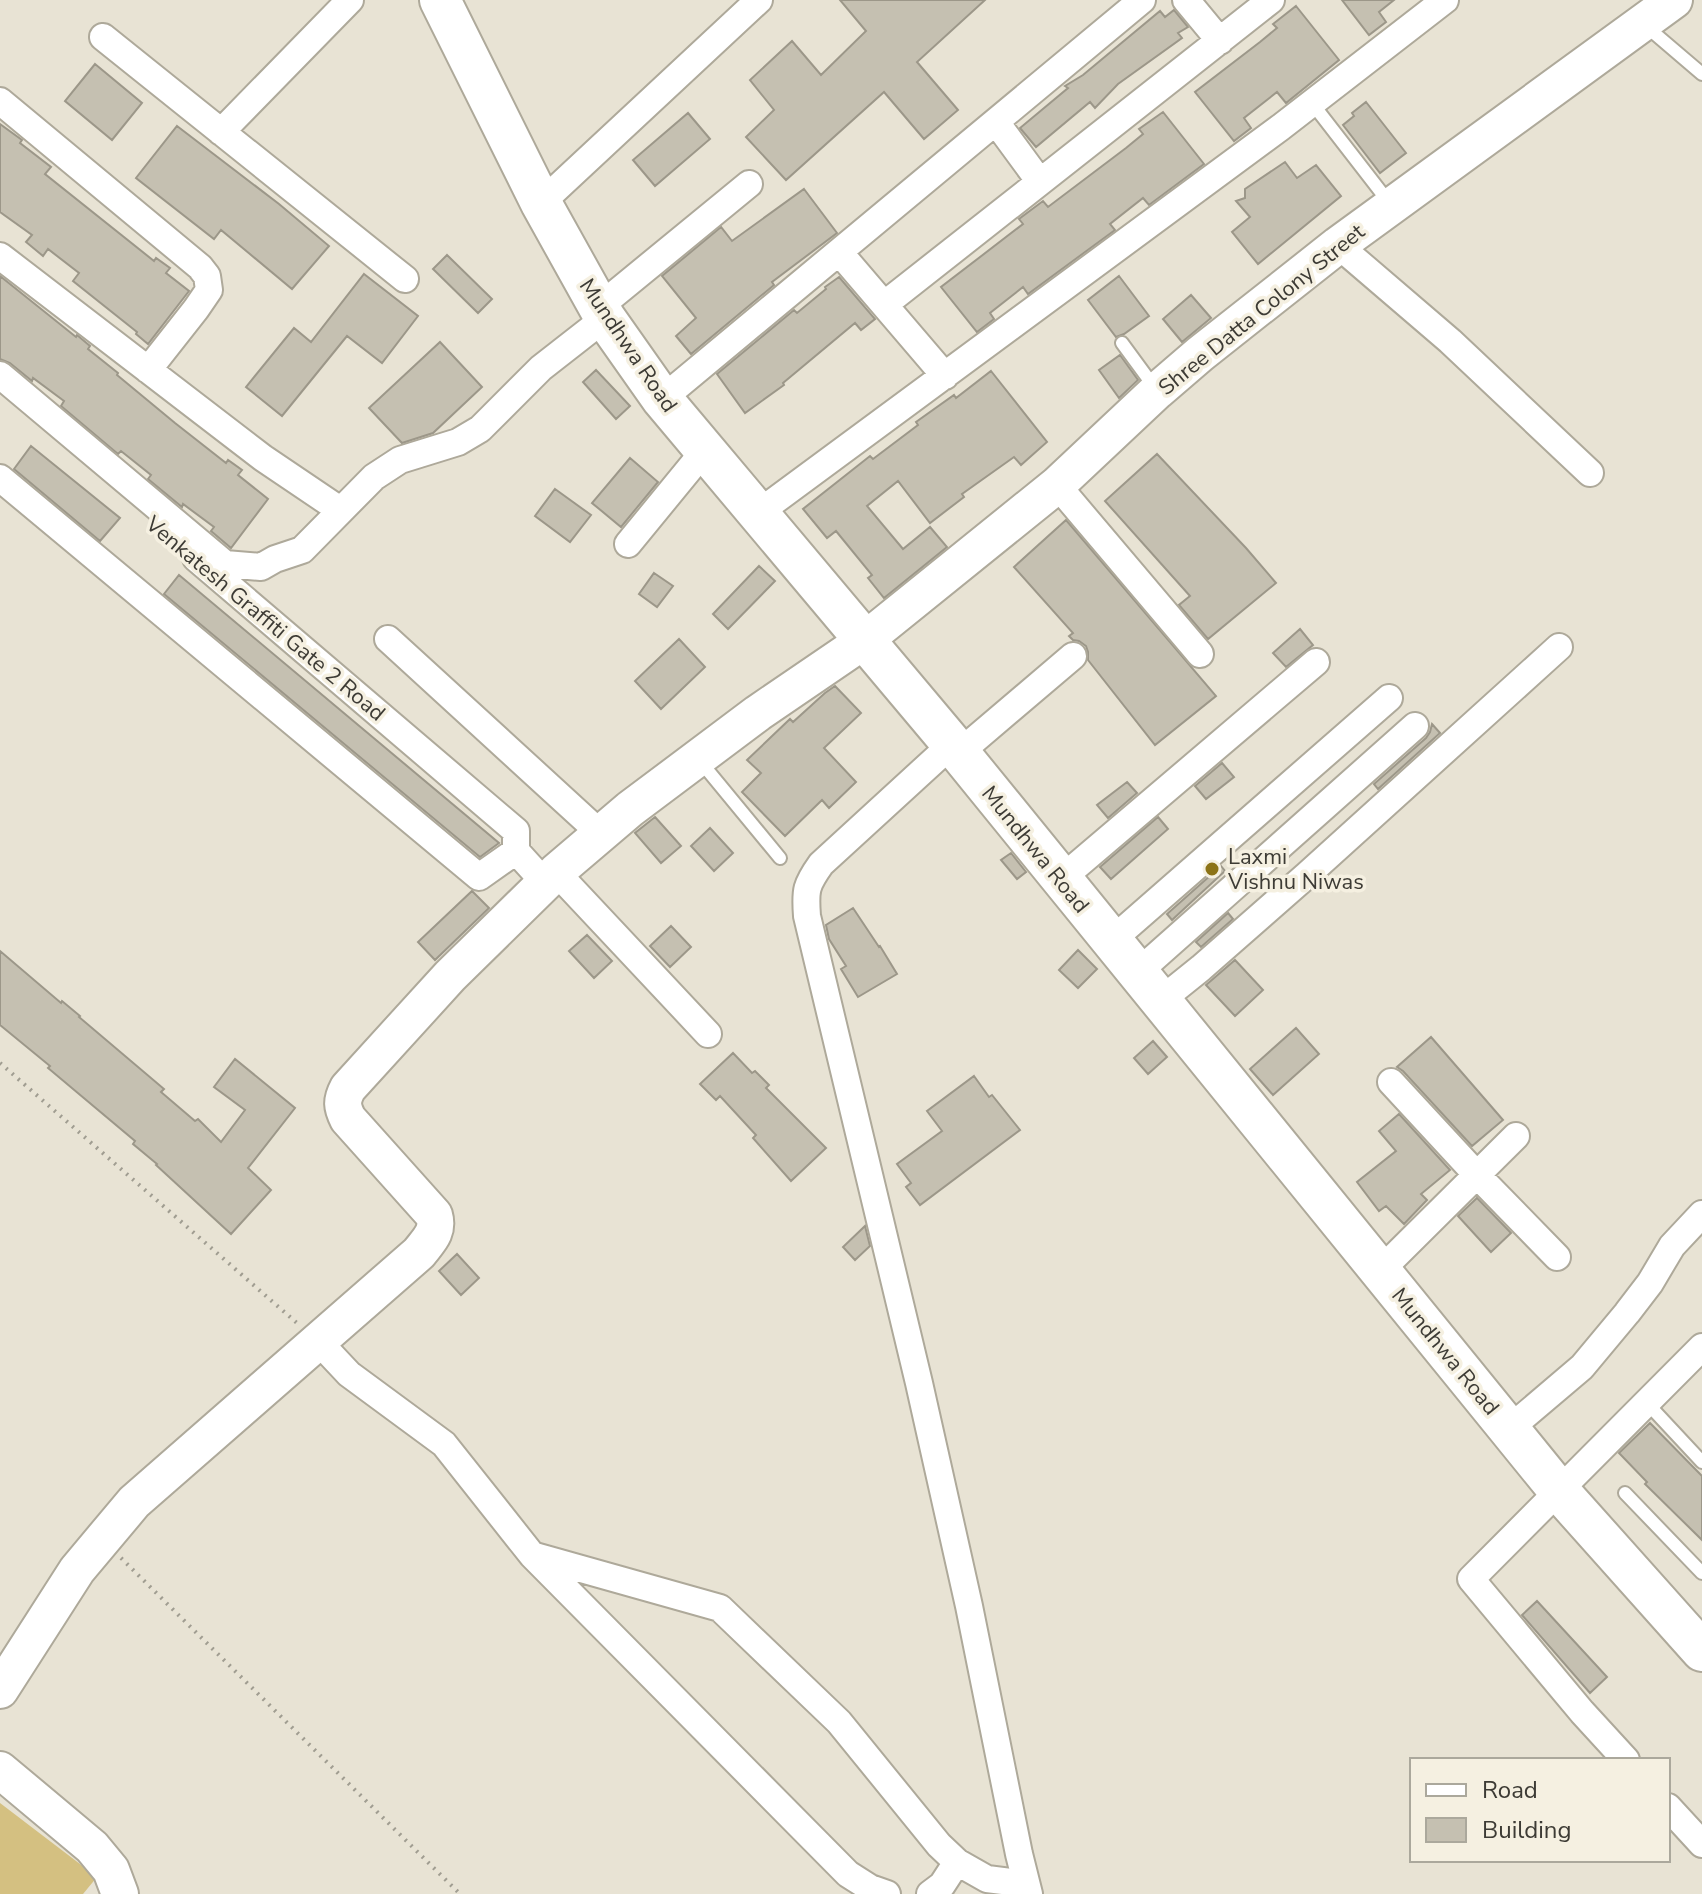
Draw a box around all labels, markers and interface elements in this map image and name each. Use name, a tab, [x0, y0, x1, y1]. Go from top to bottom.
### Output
street label: Shree Datta Colony Street	[1152, 217, 1371, 402]
street label: Mundhwa Road	[572, 273, 684, 418]
street label: Venkatesh Graffiti Gate 2 Road	[138, 509, 392, 728]
street label: Mundhwa Road	[975, 780, 1096, 920]
place label: Laxmi Vishnu Niwas	[1227, 842, 1364, 897]
marker: Laxmi Vishnu Niwas	[1203, 860, 1221, 878]
street label: Mundhwa Road	[1385, 1282, 1506, 1422]
legend	[1410, 1758, 1670, 1862]
text: Road	[1482, 1774, 1538, 1806]
text: Building	[1482, 1814, 1572, 1846]

